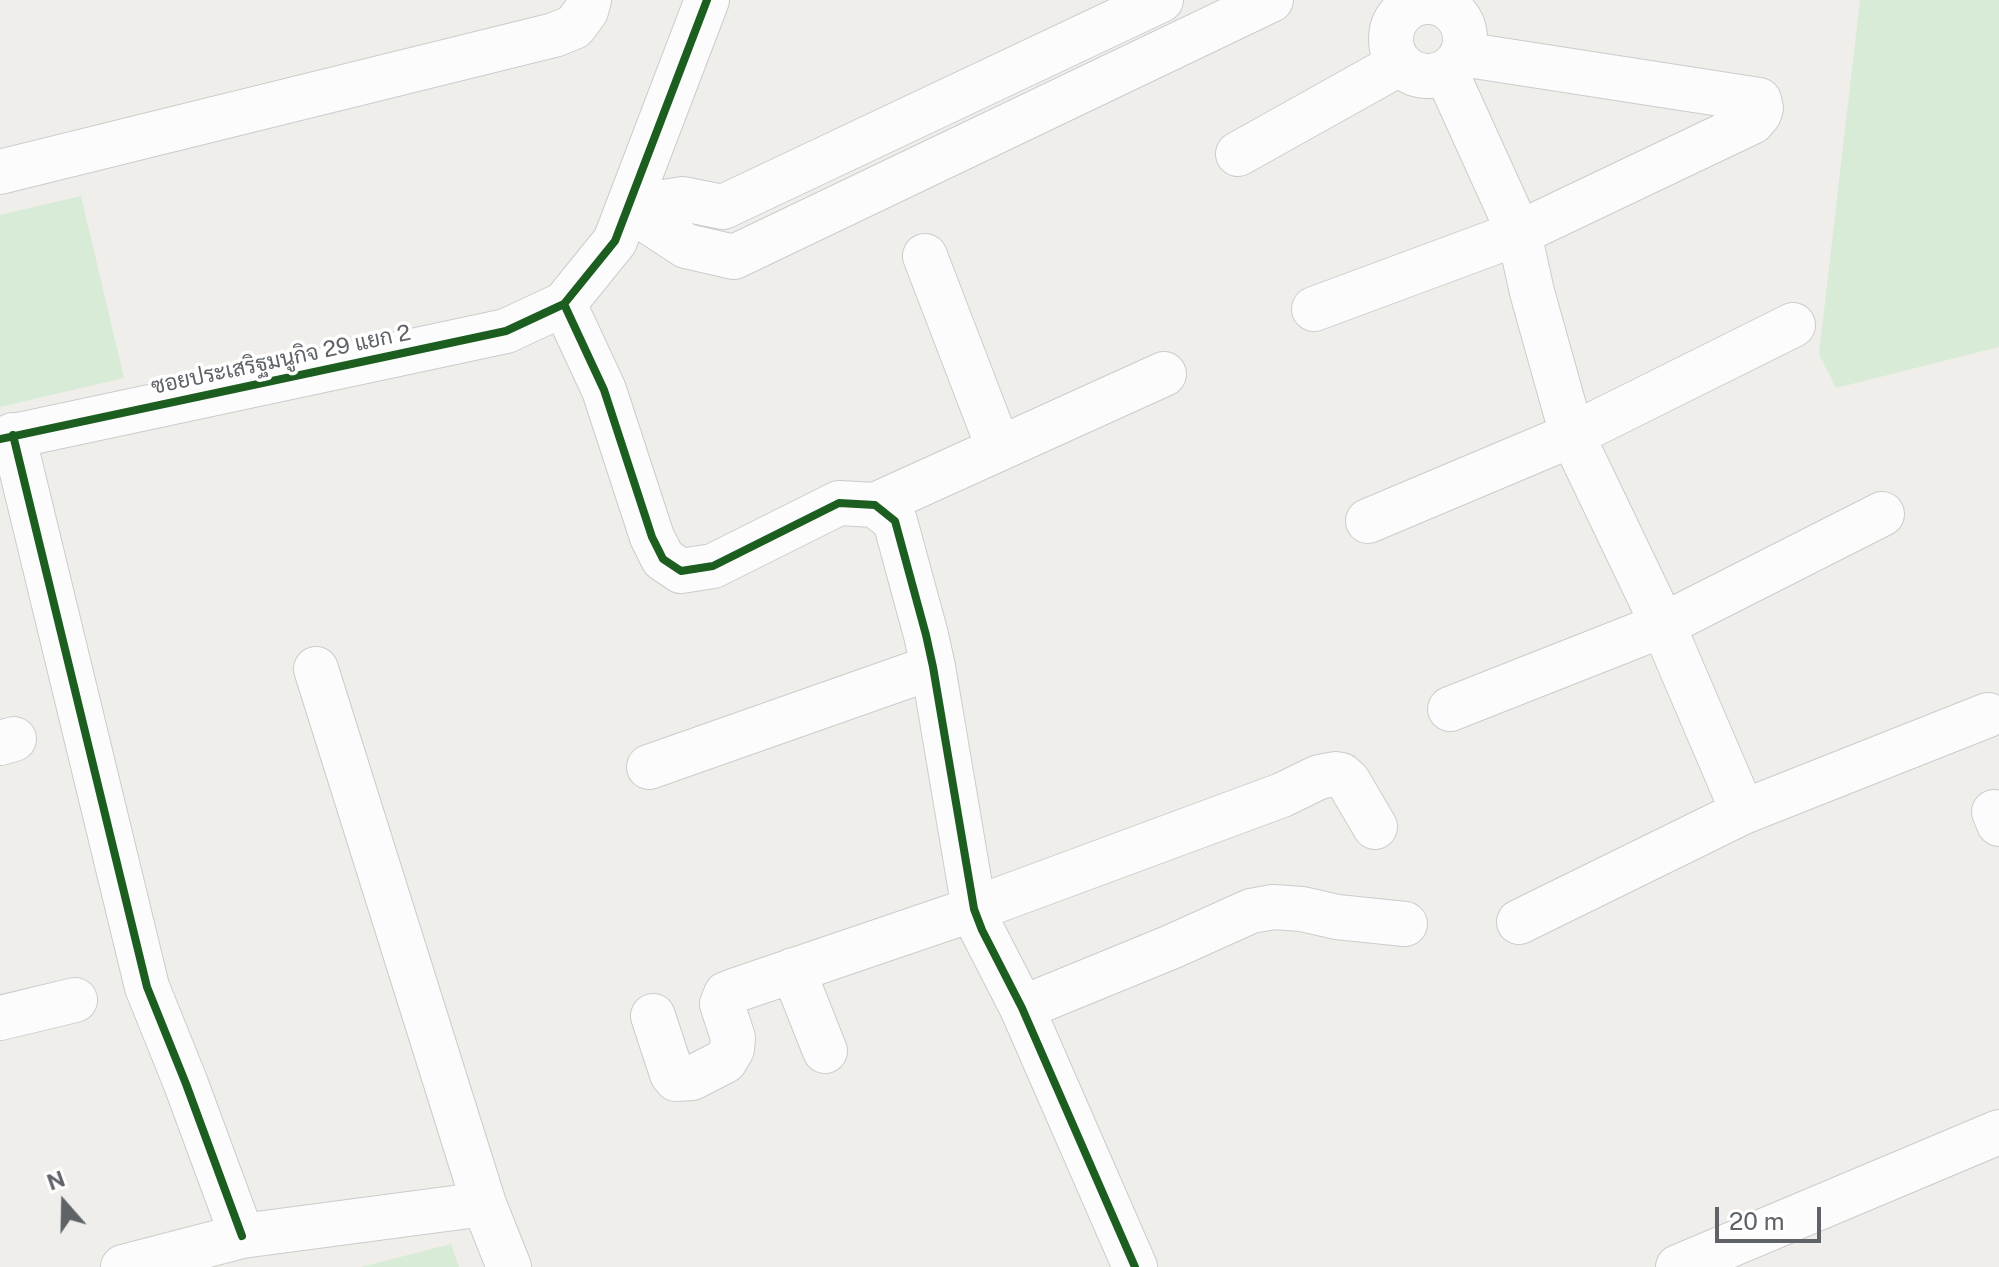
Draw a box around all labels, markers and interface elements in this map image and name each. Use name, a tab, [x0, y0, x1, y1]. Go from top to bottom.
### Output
street label: ซอยประเสริฐมนูกิจ 29 แยก 2	[149, 320, 413, 400]
north arrow	[24, 1163, 104, 1243]
text: N	[43, 1165, 68, 1196]
scale bar	[1719, 1191, 1825, 1241]
text: 20 m	[1729, 1207, 1785, 1235]

